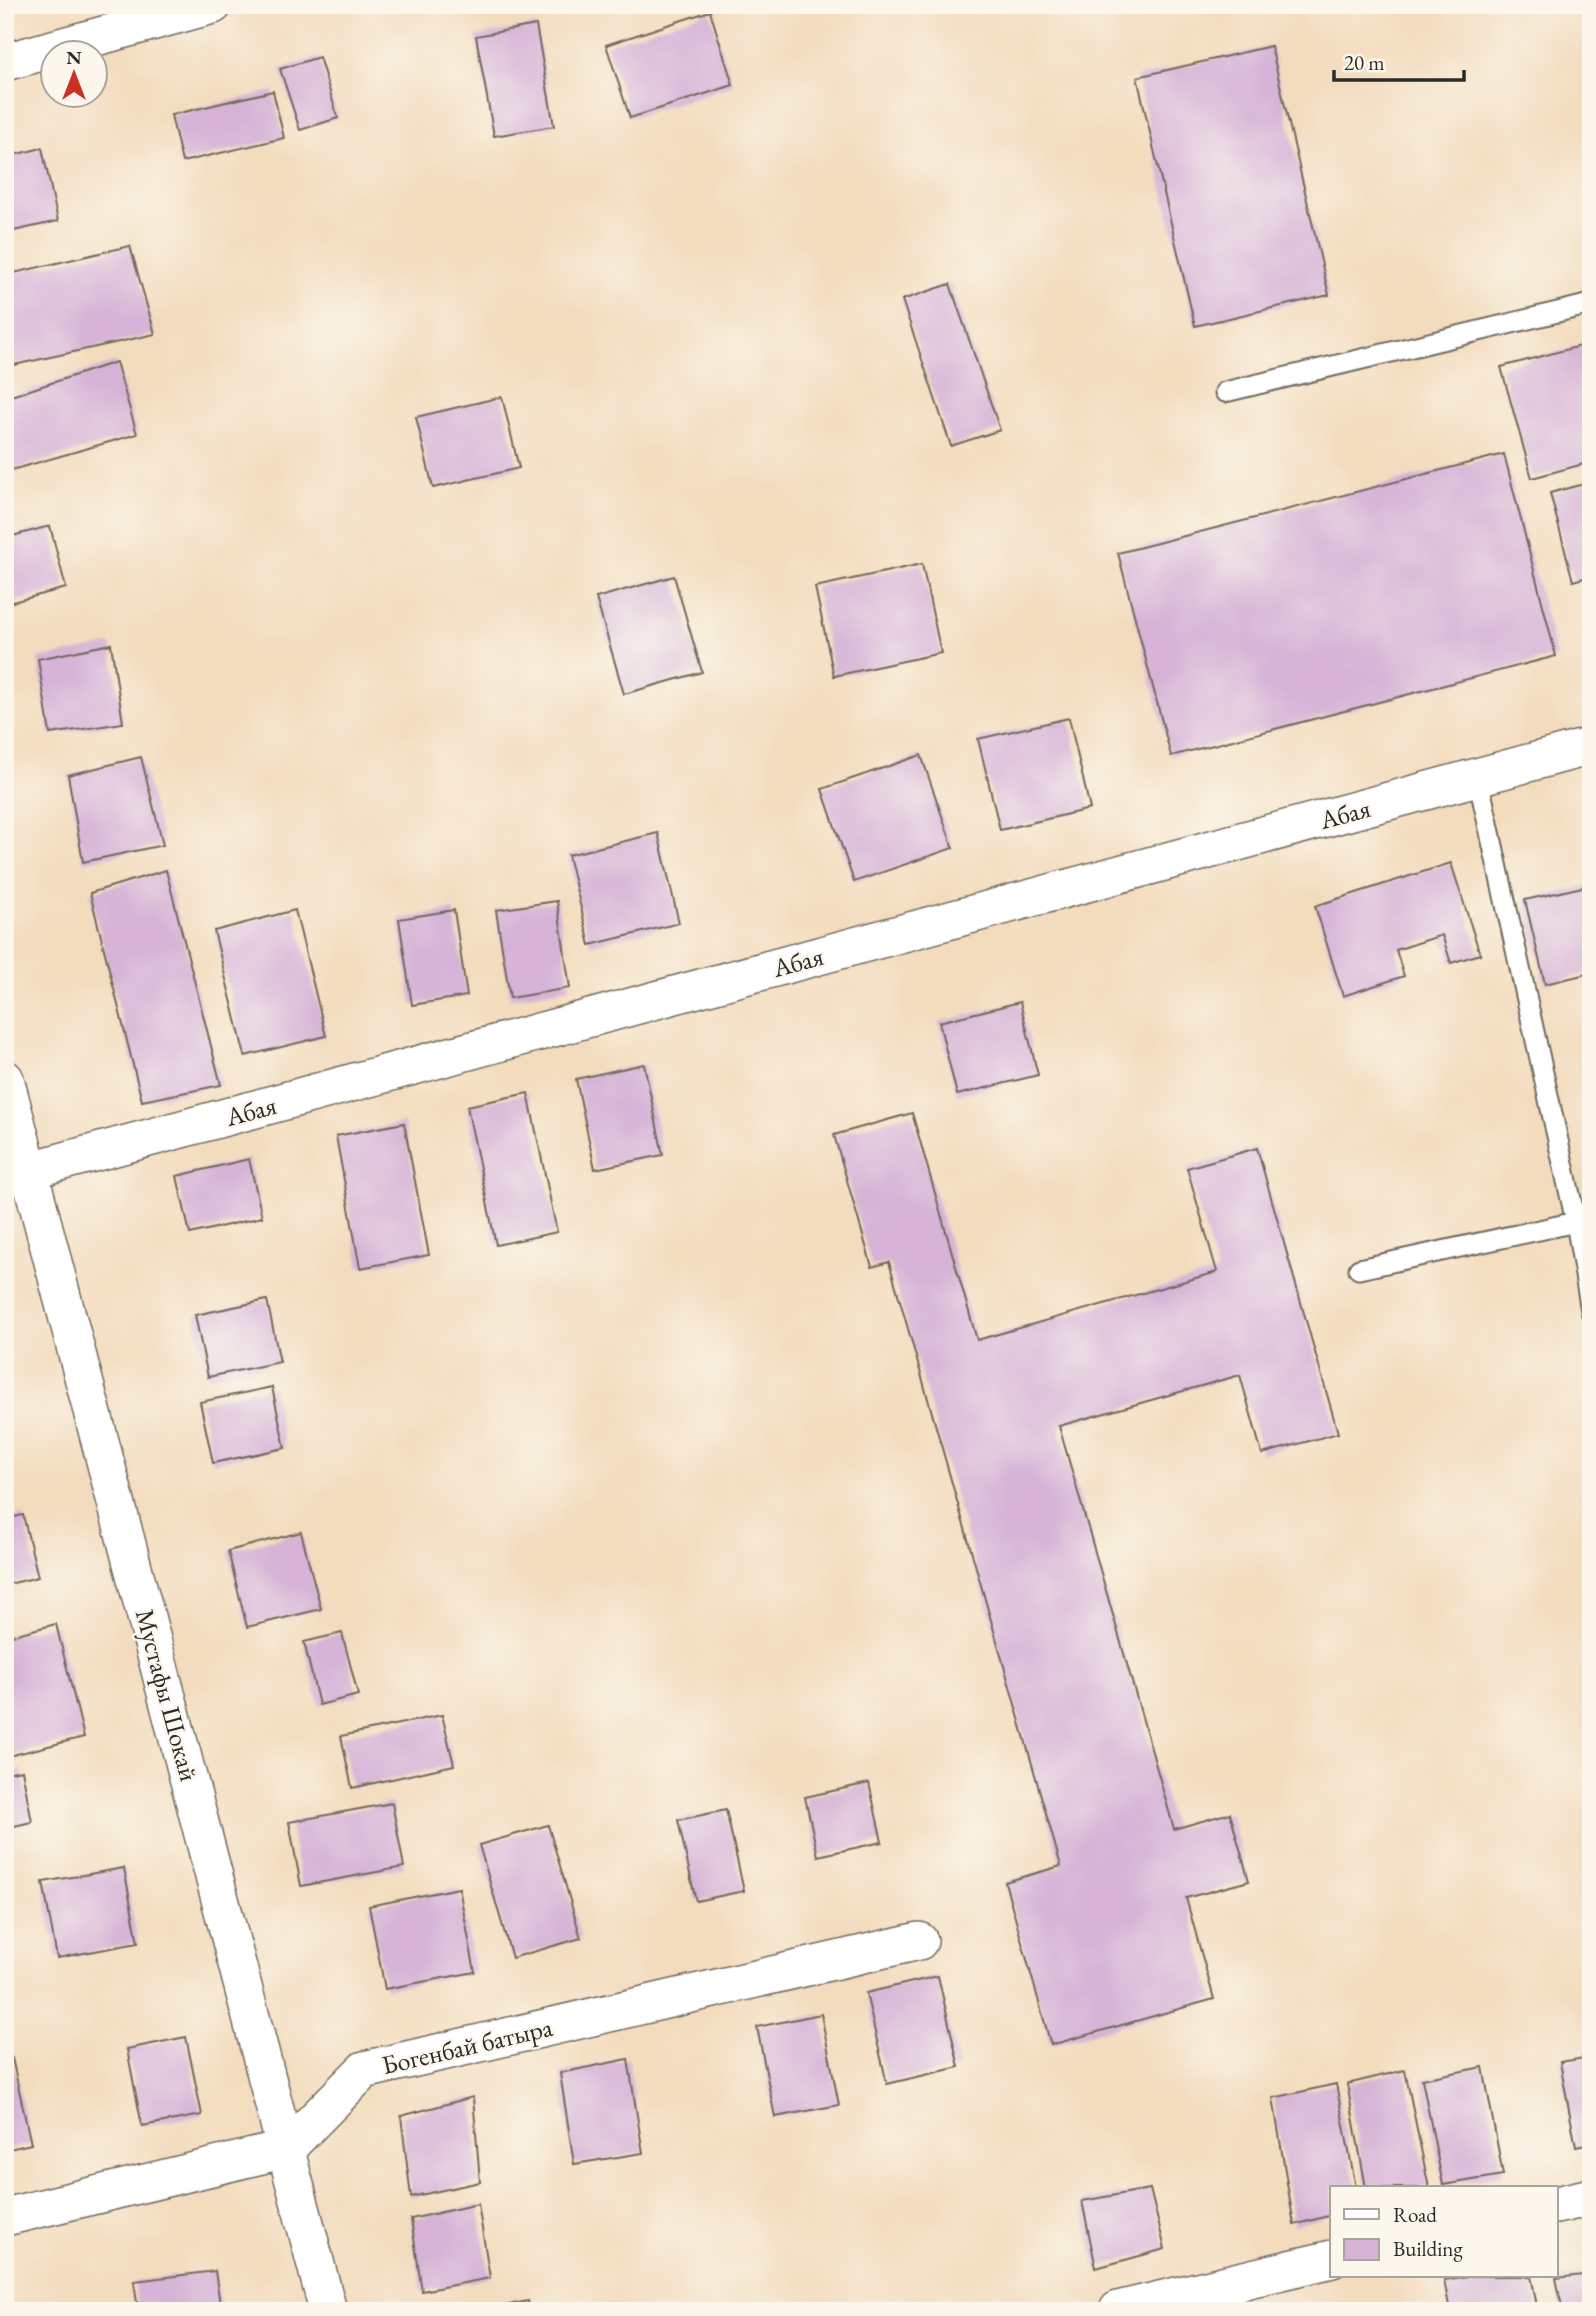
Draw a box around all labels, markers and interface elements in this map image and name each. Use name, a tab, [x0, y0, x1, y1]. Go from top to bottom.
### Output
north arrow	[38, 38, 108, 108]
scale bar	[1334, 38, 1463, 82]
text: N	[66, 45, 82, 70]
text: 20 m	[1344, 49, 1385, 76]
street label: Абая	[1315, 791, 1374, 837]
street label: Абая	[768, 939, 827, 985]
street label: Абая	[221, 1088, 280, 1134]
street label: Мустафы Шокай	[128, 1605, 206, 1785]
street label: Богенбай батыра	[378, 2010, 556, 2082]
legend	[1330, 2186, 1558, 2278]
text: Road	[1393, 2201, 1437, 2228]
text: Building	[1393, 2235, 1463, 2262]

